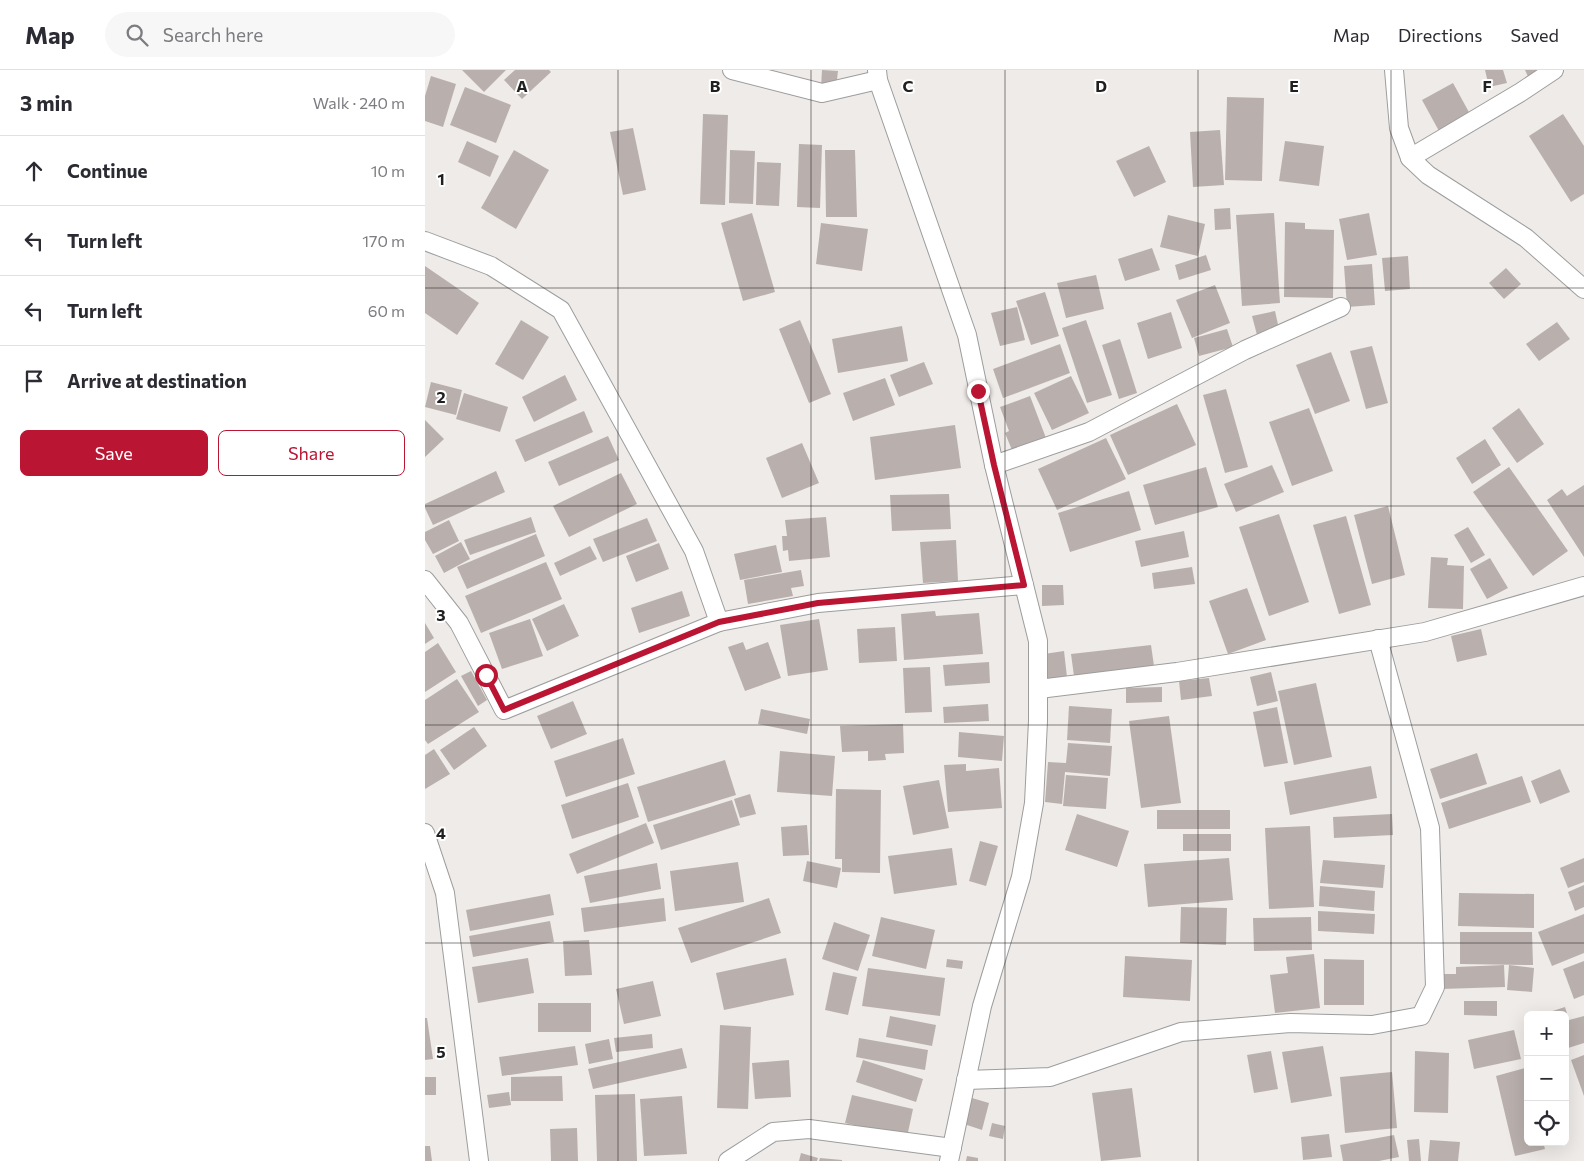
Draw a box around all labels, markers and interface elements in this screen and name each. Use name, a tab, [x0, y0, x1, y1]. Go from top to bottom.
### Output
search box	[105, 12, 455, 57]
text: Map	[25, 20, 75, 49]
icon: search	[123, 21, 151, 49]
text: Search here	[163, 23, 263, 46]
text: Map	[1333, 24, 1370, 46]
text: Directions	[1398, 24, 1482, 46]
text: Saved	[1510, 24, 1559, 46]
text: A	[516, 76, 528, 95]
text: B	[710, 76, 721, 95]
text: C	[903, 76, 914, 95]
text: D	[1095, 76, 1107, 95]
text: E	[1289, 76, 1299, 95]
text: F	[1482, 76, 1492, 95]
text: 3 min	[20, 90, 73, 115]
text: Walk · 240 m	[313, 93, 405, 112]
icon: ahead	[20, 157, 48, 185]
text: Continue	[67, 159, 147, 182]
text: 10 m	[371, 161, 405, 180]
text: 1	[437, 169, 445, 188]
icon: left	[20, 227, 48, 255]
text: Turn left	[67, 229, 142, 252]
text: 170 m	[362, 231, 405, 250]
icon: left	[20, 297, 48, 325]
text: Turn left	[67, 299, 142, 322]
text: 60 m	[368, 301, 405, 320]
icon: arrive	[20, 367, 48, 395]
text: Arrive at destination	[67, 369, 247, 392]
route end	[967, 380, 990, 403]
text: 2	[436, 387, 446, 406]
button: Save	[20, 430, 208, 476]
button: Share	[218, 430, 405, 476]
text: 3	[436, 605, 446, 624]
route start	[475, 664, 498, 687]
text: 4	[436, 823, 446, 842]
map controls	[1524, 1011, 1569, 1146]
button: +	[1524, 1011, 1569, 1056]
text: 5	[436, 1042, 446, 1061]
button: −	[1524, 1056, 1569, 1101]
button: locate	[1524, 1101, 1569, 1146]

